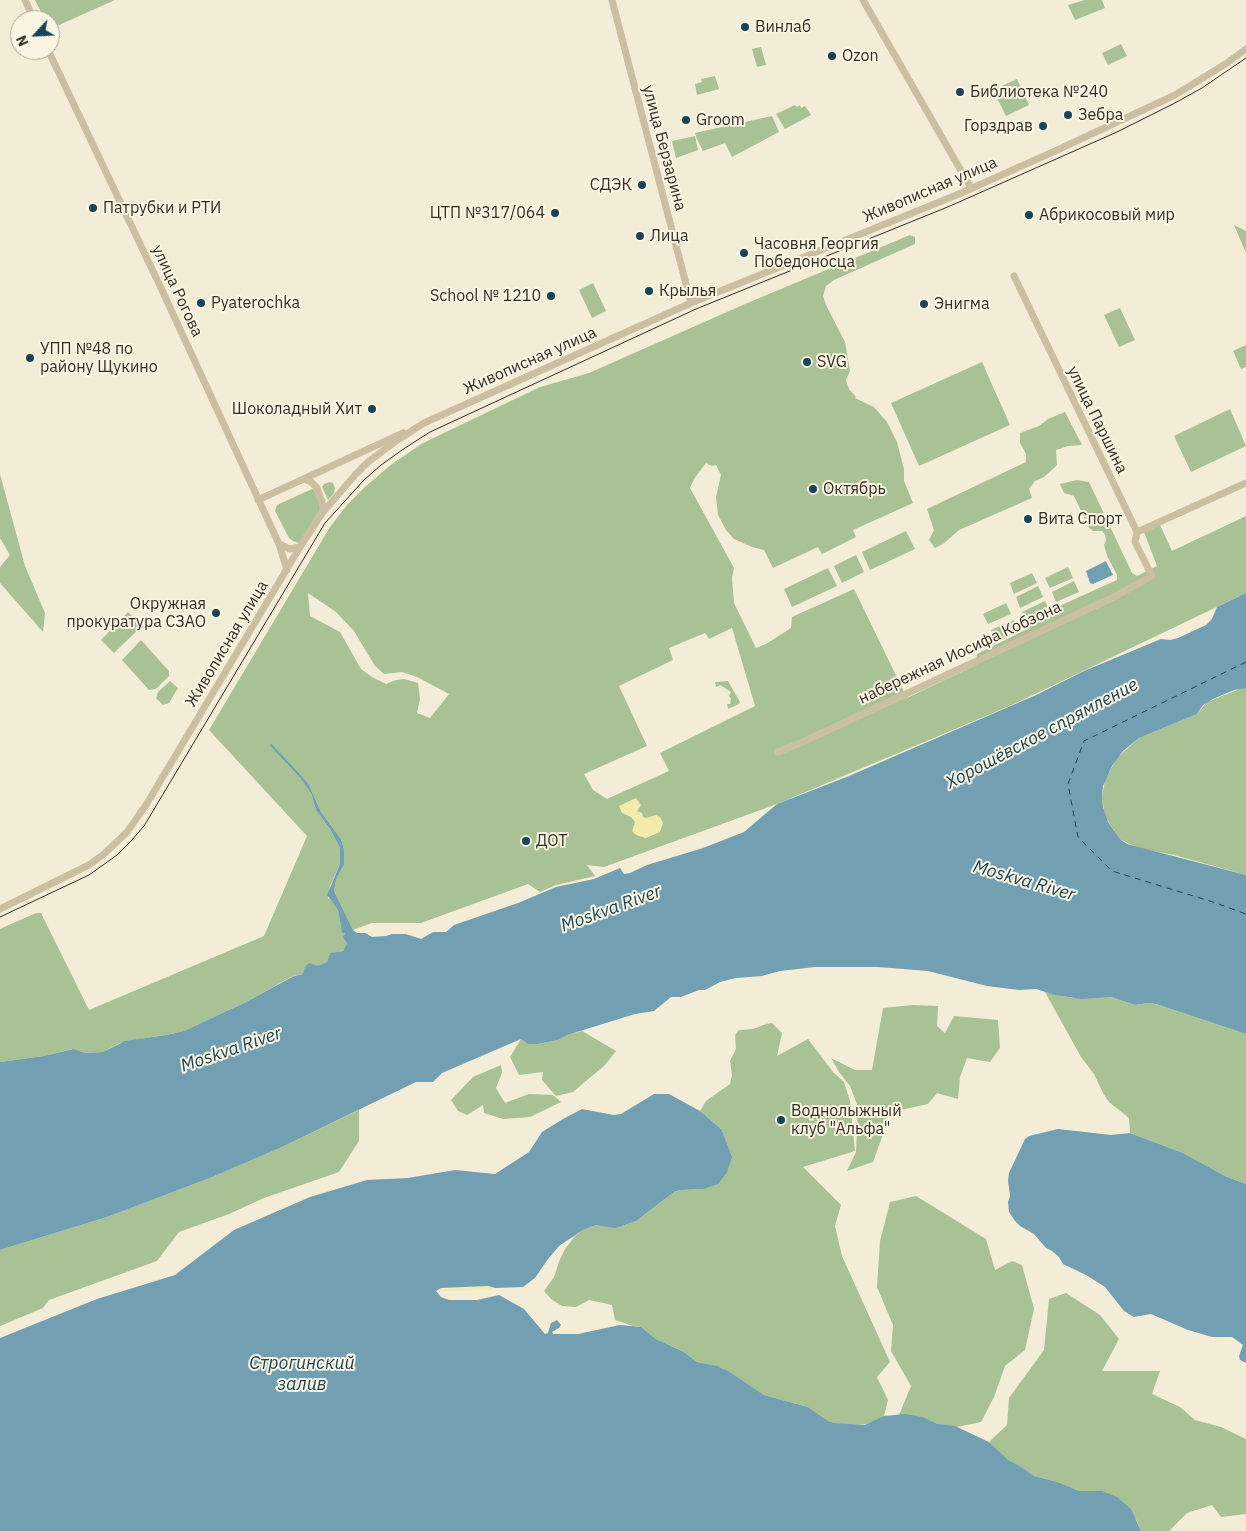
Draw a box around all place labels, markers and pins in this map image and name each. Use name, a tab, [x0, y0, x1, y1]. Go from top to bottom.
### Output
place label: Винлаб	[755, 17, 811, 37]
marker: Винлаб	[739, 21, 751, 33]
place label: Ozon	[842, 46, 879, 66]
marker: Ozon	[826, 50, 838, 62]
place label: Библиотека №240	[970, 82, 1108, 102]
marker: Библиотека №240	[954, 86, 966, 98]
place label: Зебра	[1078, 105, 1123, 125]
marker: Зебра	[1062, 109, 1074, 121]
place label: Groom	[696, 110, 745, 130]
marker: Groom	[680, 114, 692, 126]
place label: Горздрав	[964, 116, 1033, 136]
marker: Горздрав	[1037, 120, 1049, 132]
place label: СДЭК	[590, 175, 632, 195]
marker: СДЭК	[636, 179, 648, 191]
place label: Патрубки и РТИ	[103, 198, 221, 218]
marker: Патрубки и РТИ	[87, 202, 99, 214]
place label: ЦТП №317/064	[430, 203, 545, 223]
place label: Абрикосовый мир	[1039, 205, 1175, 225]
marker: ЦТП №317/064	[549, 207, 561, 219]
marker: Абрикосовый мир	[1023, 209, 1035, 221]
place label: Лица	[650, 226, 688, 246]
marker: Лица	[634, 230, 646, 242]
place label: Часовня Георгия Победоносца	[754, 234, 879, 272]
marker: Часовня Георгия Победоносца	[738, 247, 750, 259]
place label: Крылья	[659, 281, 716, 301]
marker: Крылья	[643, 285, 655, 297]
place label: School № 1210	[430, 286, 541, 306]
marker: School № 1210	[545, 290, 557, 302]
place label: Pyaterochka	[211, 293, 300, 313]
place label: Энигма	[934, 294, 990, 314]
marker: Pyaterochka	[195, 297, 207, 309]
marker: Энигма	[918, 298, 930, 310]
place label: УПП №48 по району Щукино	[40, 339, 158, 377]
marker: УПП №48 по району Щукино	[24, 352, 36, 364]
place label: SVG	[817, 352, 847, 372]
marker: SVG	[801, 356, 813, 368]
place label: Шоколадный Хит	[232, 399, 362, 419]
marker: Шоколадный Хит	[366, 403, 378, 415]
place label: Октябрь	[823, 479, 886, 499]
marker: Октябрь	[807, 483, 819, 495]
place label: Вита Спорт	[1038, 509, 1122, 529]
marker: Вита Спорт	[1022, 513, 1034, 525]
place label: Окружная прокуратура СЗАО	[67, 594, 206, 632]
marker: Окружная прокуратура СЗАО	[210, 607, 222, 619]
place label: ДОТ	[536, 831, 567, 851]
marker: ДОТ	[520, 835, 532, 847]
place label: Воднолыжный клуб "Альфа"	[791, 1101, 902, 1139]
marker: Воднолыжный клуб "Альфа"	[775, 1114, 787, 1126]

